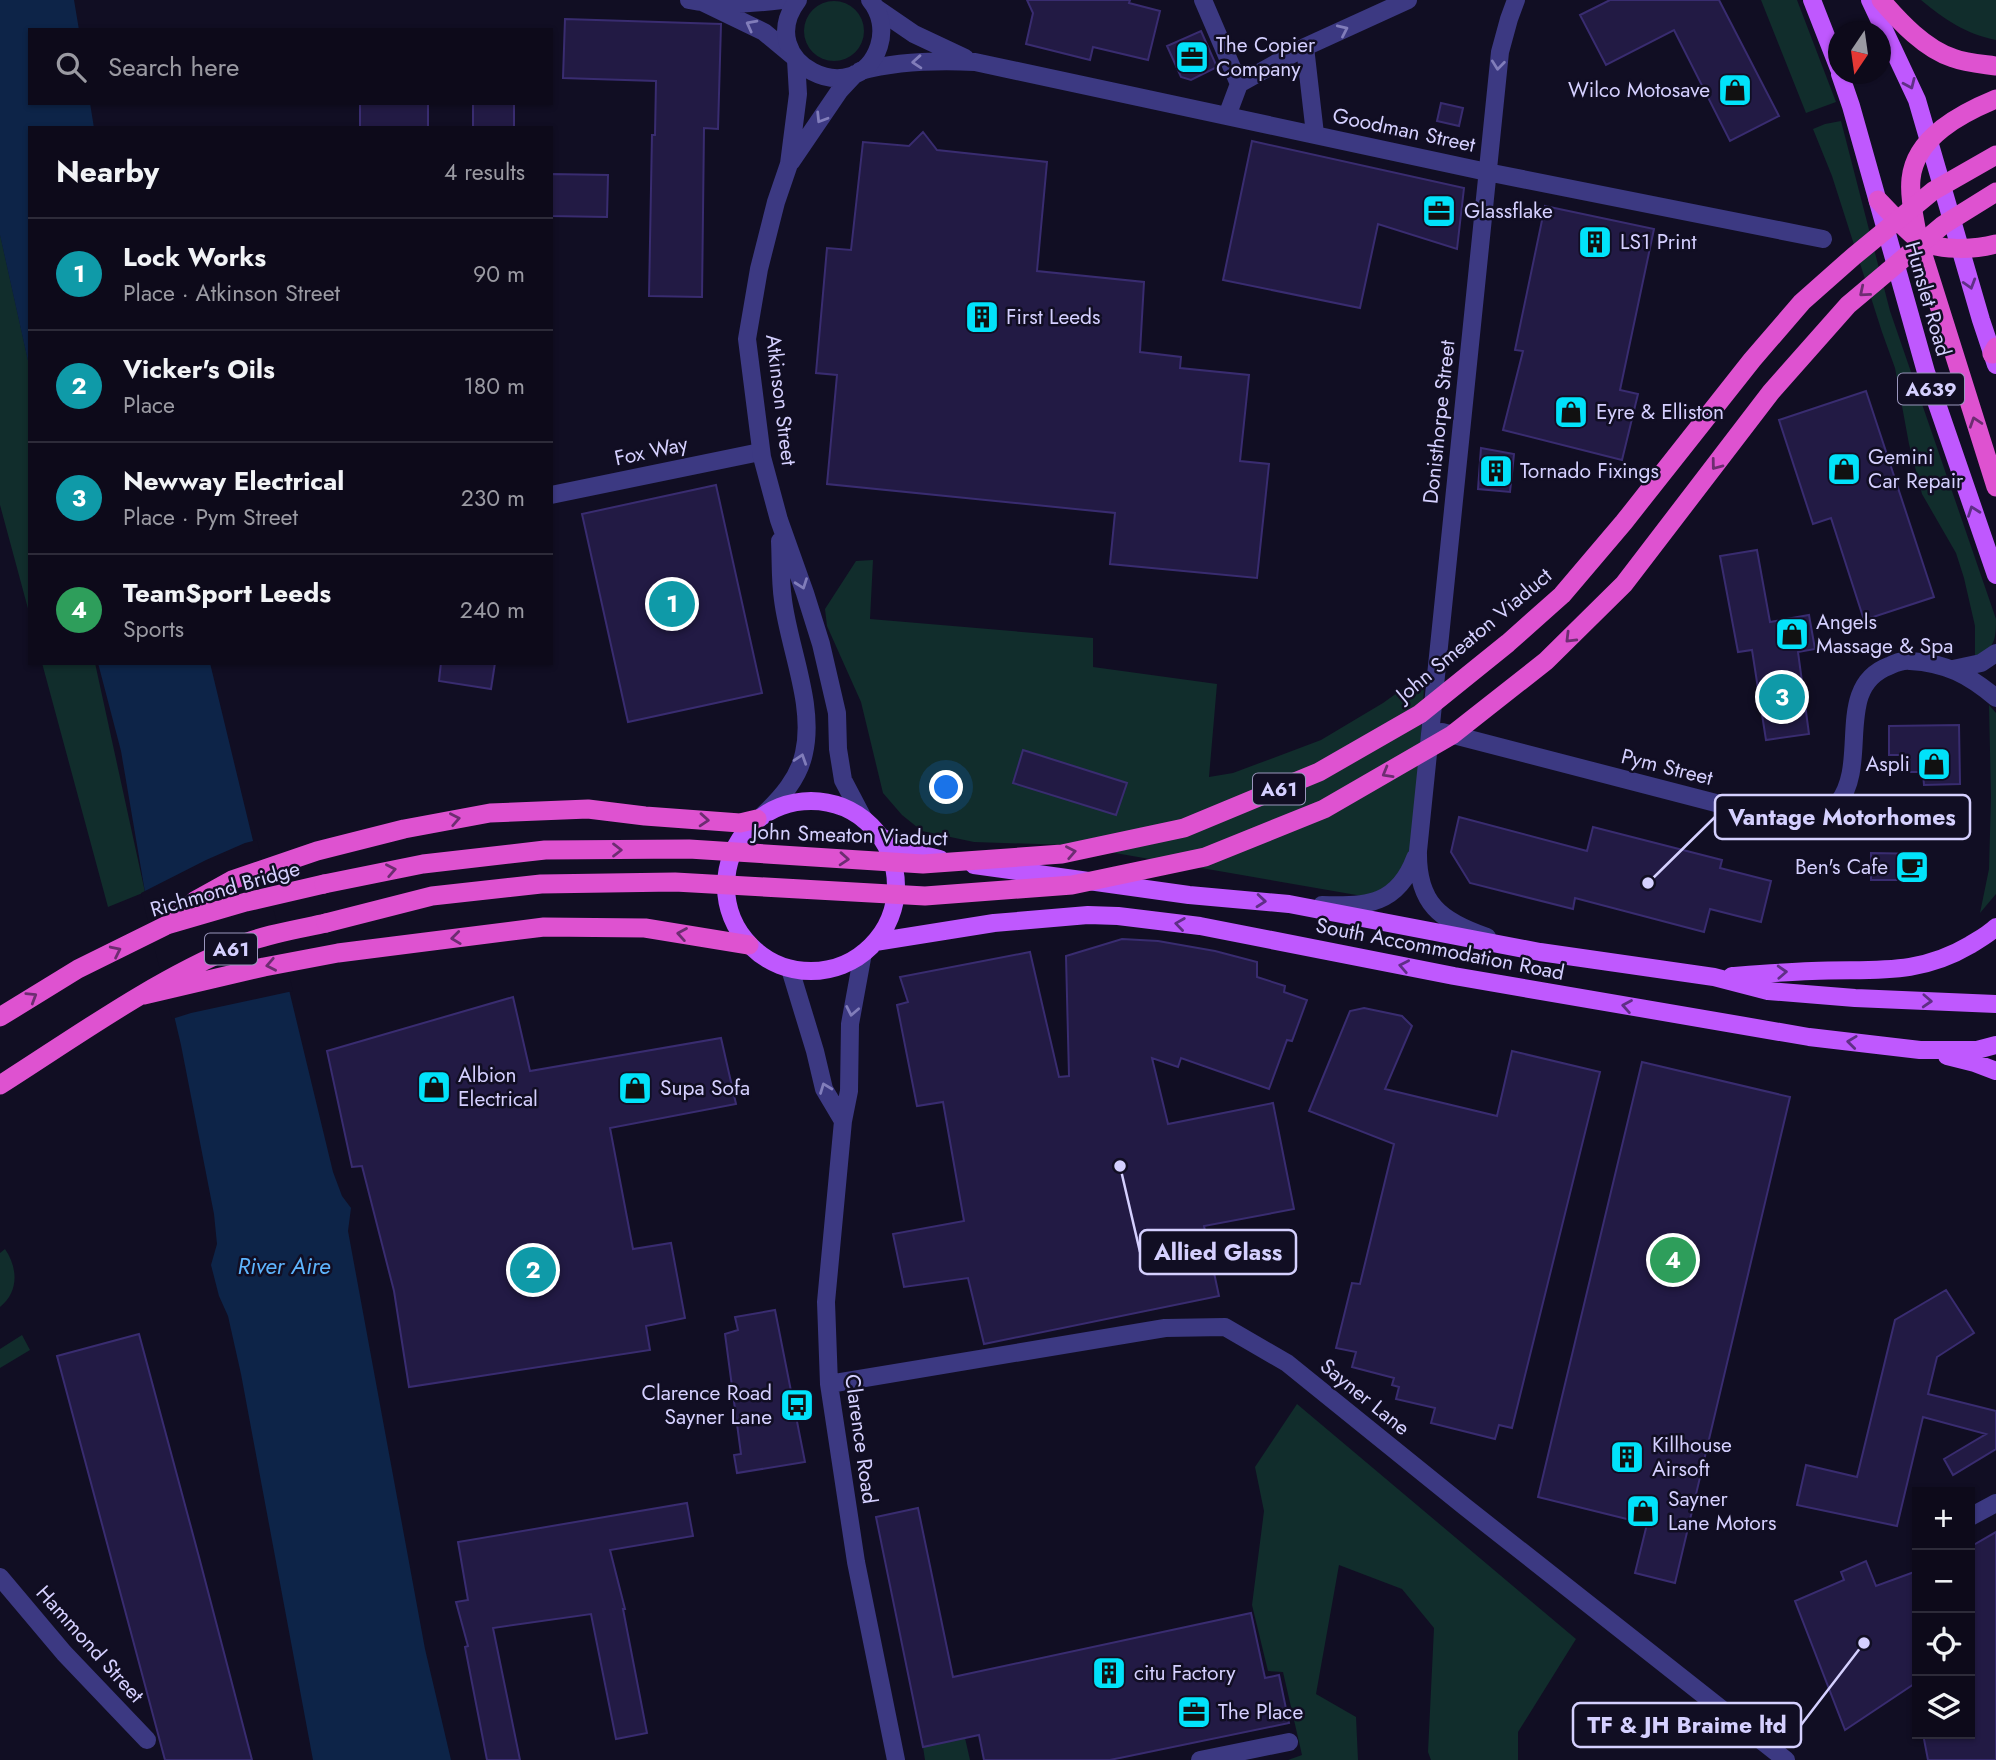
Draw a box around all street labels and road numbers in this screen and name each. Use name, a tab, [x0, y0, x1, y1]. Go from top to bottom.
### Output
street label: Goodman Street	[1330, 100, 1478, 160]
street label: Hunslet Road	[1897, 238, 1959, 360]
street label: Atkinson Street	[758, 333, 804, 467]
street label: Donisthorpe Street	[1415, 339, 1463, 505]
road number: A639	[1898, 374, 1964, 404]
street label: Fox Way	[612, 428, 691, 473]
street label: John Smeaton Viaduct	[1387, 561, 1558, 711]
street label: Pym Street	[1618, 741, 1716, 793]
road number: A61	[1253, 774, 1305, 804]
street label: John Smeaton Viaduct	[749, 817, 948, 853]
street label: Richmond Bridge	[147, 853, 304, 925]
street label: South Accommodation Road	[1313, 910, 1567, 988]
road number: A61	[205, 934, 257, 965]
street label: Sayner Lane	[1314, 1352, 1416, 1443]
street label: Clarence Road	[837, 1372, 885, 1506]
street label: Hammond Street	[29, 1579, 151, 1709]

